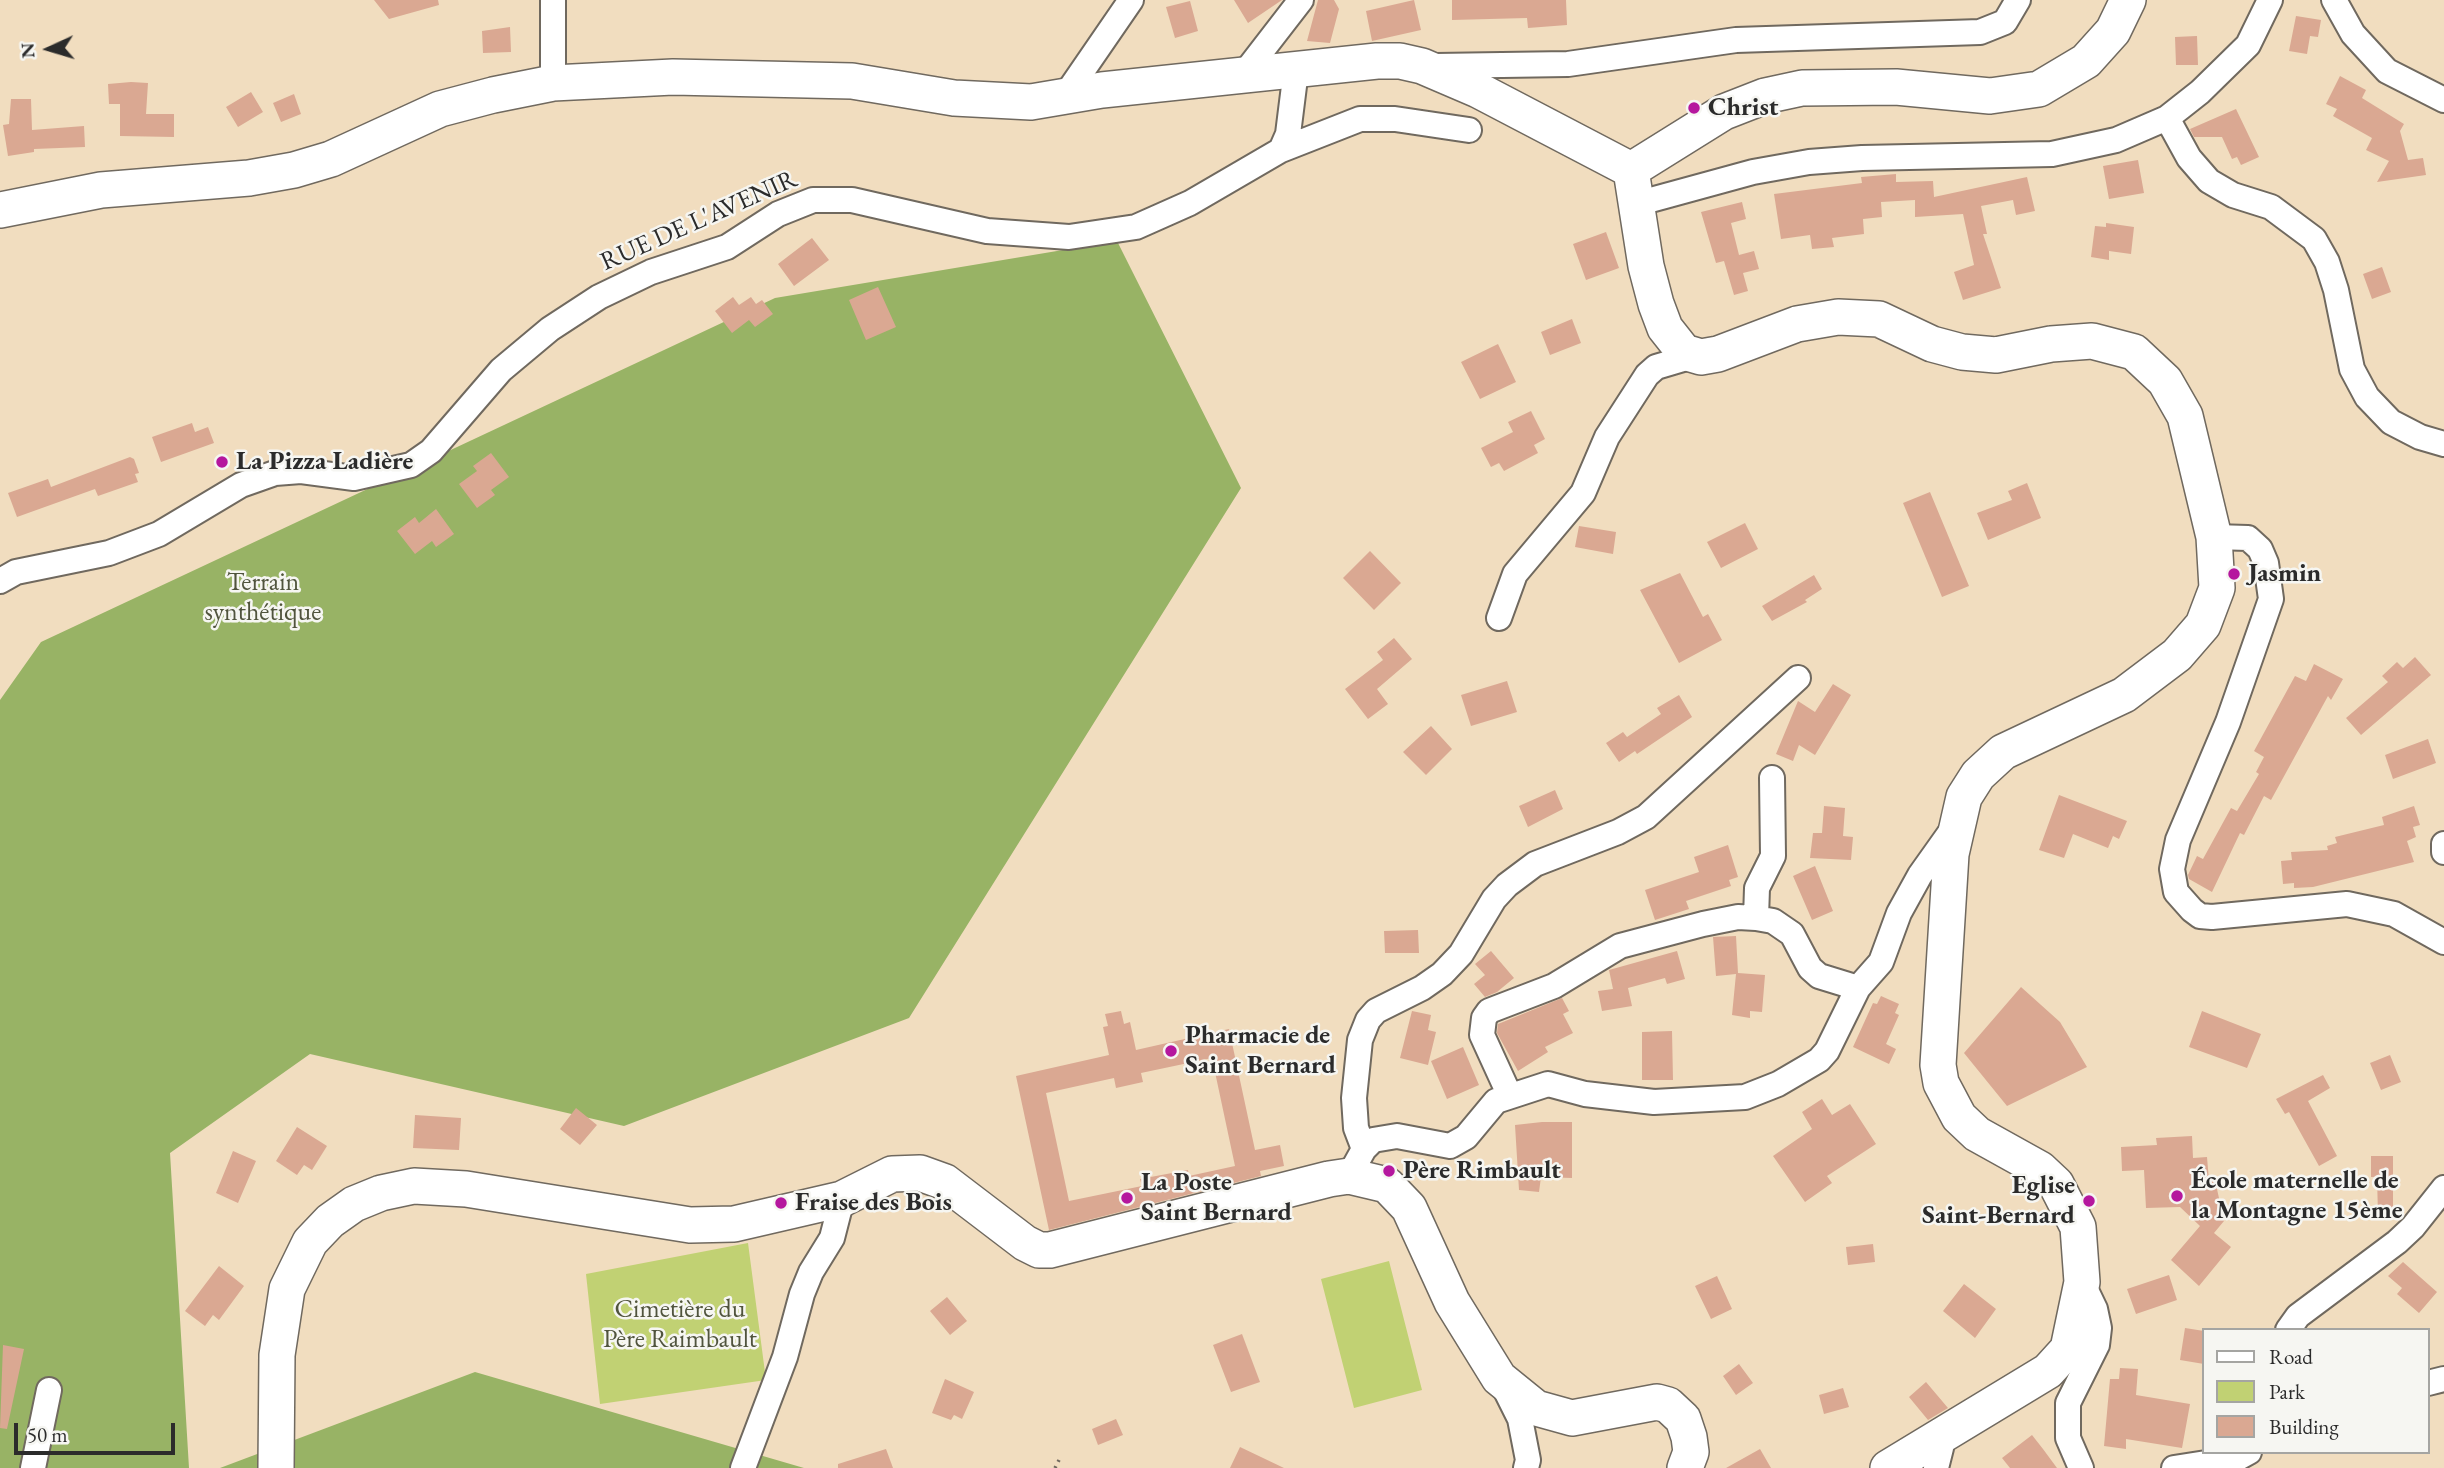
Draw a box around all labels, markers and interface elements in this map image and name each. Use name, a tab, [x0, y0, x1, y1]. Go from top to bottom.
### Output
north arrow	[14, 14, 84, 84]
text: N	[15, 42, 41, 59]
place label: Christ	[1708, 92, 1779, 124]
marker: Christ	[1686, 100, 1702, 116]
street label: RUE DE L'AVENIR	[596, 164, 802, 278]
place label: La Pizza Ladière	[236, 446, 413, 478]
marker: La Pizza Ladière	[214, 454, 230, 470]
place label: Jasmin	[2248, 558, 2321, 590]
marker: Jasmin	[2226, 566, 2242, 582]
park label: Terrain synthétique	[205, 567, 321, 628]
place label: Pharmacie de Saint Bernard	[1185, 1020, 1336, 1082]
marker: Pharmacie de Saint Bernard	[1163, 1043, 1179, 1059]
place label: Père Rimbault	[1403, 1155, 1561, 1187]
marker: Père Rimbault	[1381, 1163, 1397, 1179]
place label: École maternelle de la Montagne 15ème	[2191, 1165, 2403, 1226]
place label: La Poste Saint Bernard	[1141, 1167, 1292, 1228]
place label: Eglise Saint-Bernard	[1922, 1170, 2075, 1232]
place label: Fraise des Bois	[795, 1187, 952, 1219]
marker: École maternelle de la Montagne 15ème	[2169, 1188, 2185, 1204]
marker: La Poste Saint Bernard	[1119, 1190, 1135, 1206]
marker: Eglise Saint-Bernard	[2081, 1193, 2097, 1209]
marker: Fraise des Bois	[773, 1195, 789, 1211]
park label: Cimetière du Père Raimbault	[603, 1294, 757, 1356]
legend	[2202, 1328, 2430, 1454]
text: Road	[2269, 1343, 2313, 1370]
text: Park	[2269, 1378, 2305, 1405]
scale bar	[18, 1408, 178, 1452]
text: Building	[2269, 1413, 2339, 1440]
text: 50 m	[27, 1421, 68, 1448]

